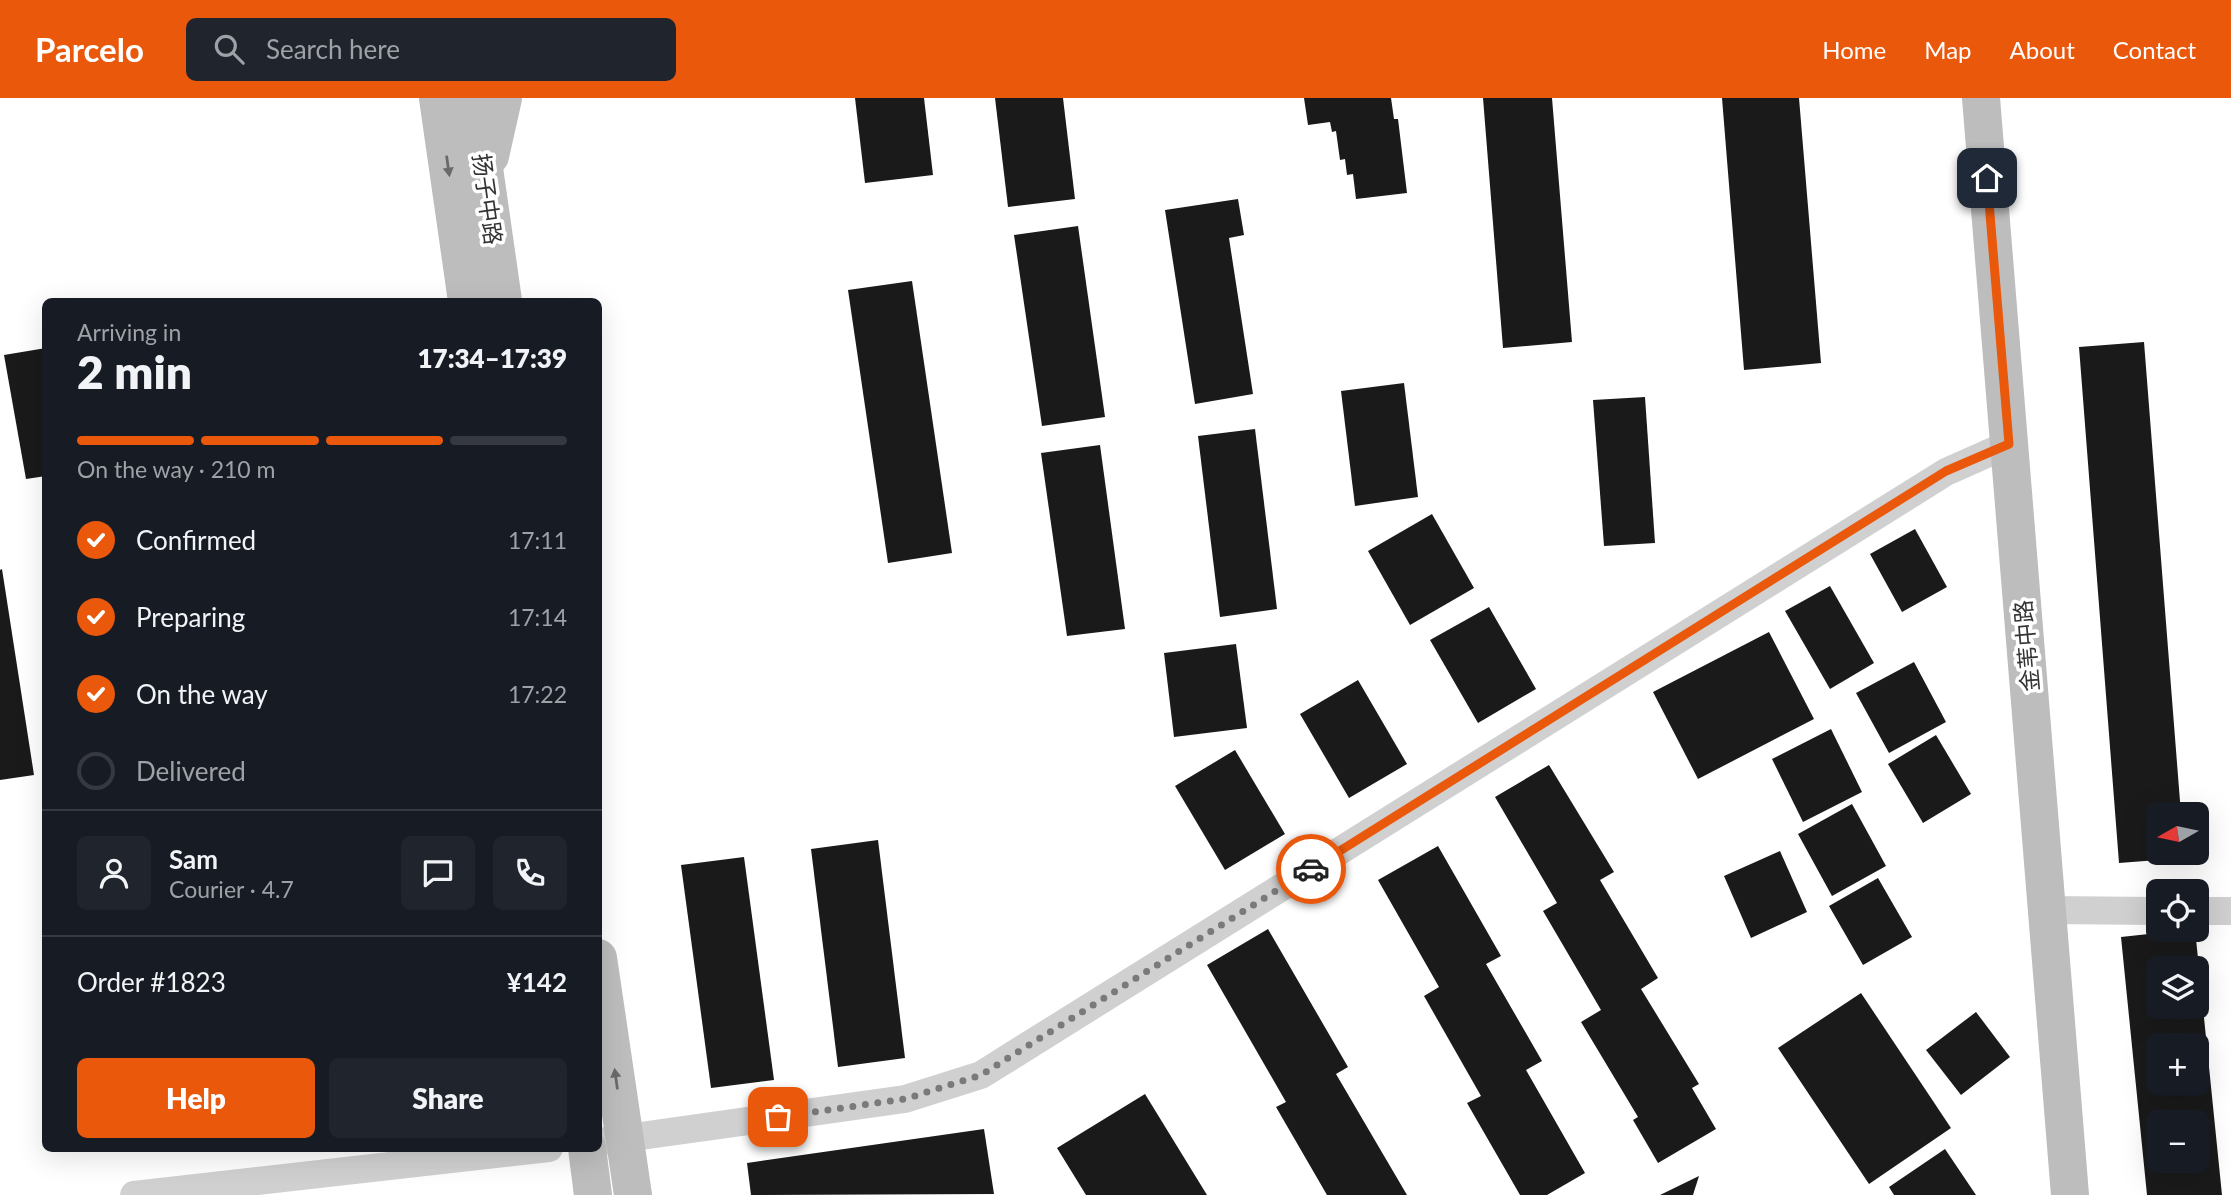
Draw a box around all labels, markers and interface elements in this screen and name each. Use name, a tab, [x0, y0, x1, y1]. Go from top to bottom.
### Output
search box	[186, 18, 676, 81]
text: Parcelo	[35, 29, 144, 69]
icon: search	[210, 30, 248, 68]
text: Search here	[266, 33, 400, 65]
text: Home	[1822, 35, 1886, 64]
text: Map	[1924, 35, 1972, 64]
text: About	[2010, 35, 2075, 64]
text: Contact	[2113, 35, 2196, 64]
pin	[1957, 148, 2017, 208]
street label: 扬子中路	[468, 151, 508, 247]
one-way arrow	[443, 155, 454, 177]
icon: home	[1968, 159, 2006, 197]
text: Arriving in	[77, 318, 181, 346]
text: 17:34–17:39	[417, 342, 567, 374]
text: 2 min	[77, 344, 192, 399]
text: On the way · 210 m	[77, 455, 276, 483]
icon: check	[77, 521, 115, 559]
text: Confirmed	[136, 524, 256, 556]
text: 17:11	[508, 526, 567, 554]
icon: check	[77, 598, 115, 636]
street label: 金苇中路	[2008, 599, 2044, 693]
text: Preparing	[136, 601, 245, 633]
text: 17:14	[508, 603, 567, 631]
icon: check	[77, 675, 115, 713]
text: On the way	[136, 678, 268, 710]
text: 17:22	[508, 680, 567, 708]
text: Delivered	[136, 755, 246, 787]
north arrow	[2146, 802, 2208, 864]
map controls	[2146, 802, 2209, 1173]
courier	[1276, 834, 1346, 904]
button: person	[77, 836, 151, 910]
button: chat	[401, 836, 475, 910]
button: phone	[493, 836, 567, 910]
text: Sam	[169, 843, 218, 875]
icon: car	[1292, 850, 1330, 888]
text: Courier · 4.7	[169, 875, 294, 903]
button: locate	[2146, 879, 2209, 942]
button: layers	[2146, 956, 2209, 1019]
text: Order #1823	[77, 966, 226, 998]
text: ¥142	[507, 966, 567, 998]
button: +	[2146, 1033, 2209, 1096]
button: Help	[77, 1058, 315, 1138]
button: Share	[329, 1058, 567, 1138]
one-way arrow	[610, 1068, 621, 1090]
pin	[748, 1087, 808, 1147]
icon: bag	[759, 1098, 797, 1136]
button: −	[2146, 1110, 2209, 1173]

